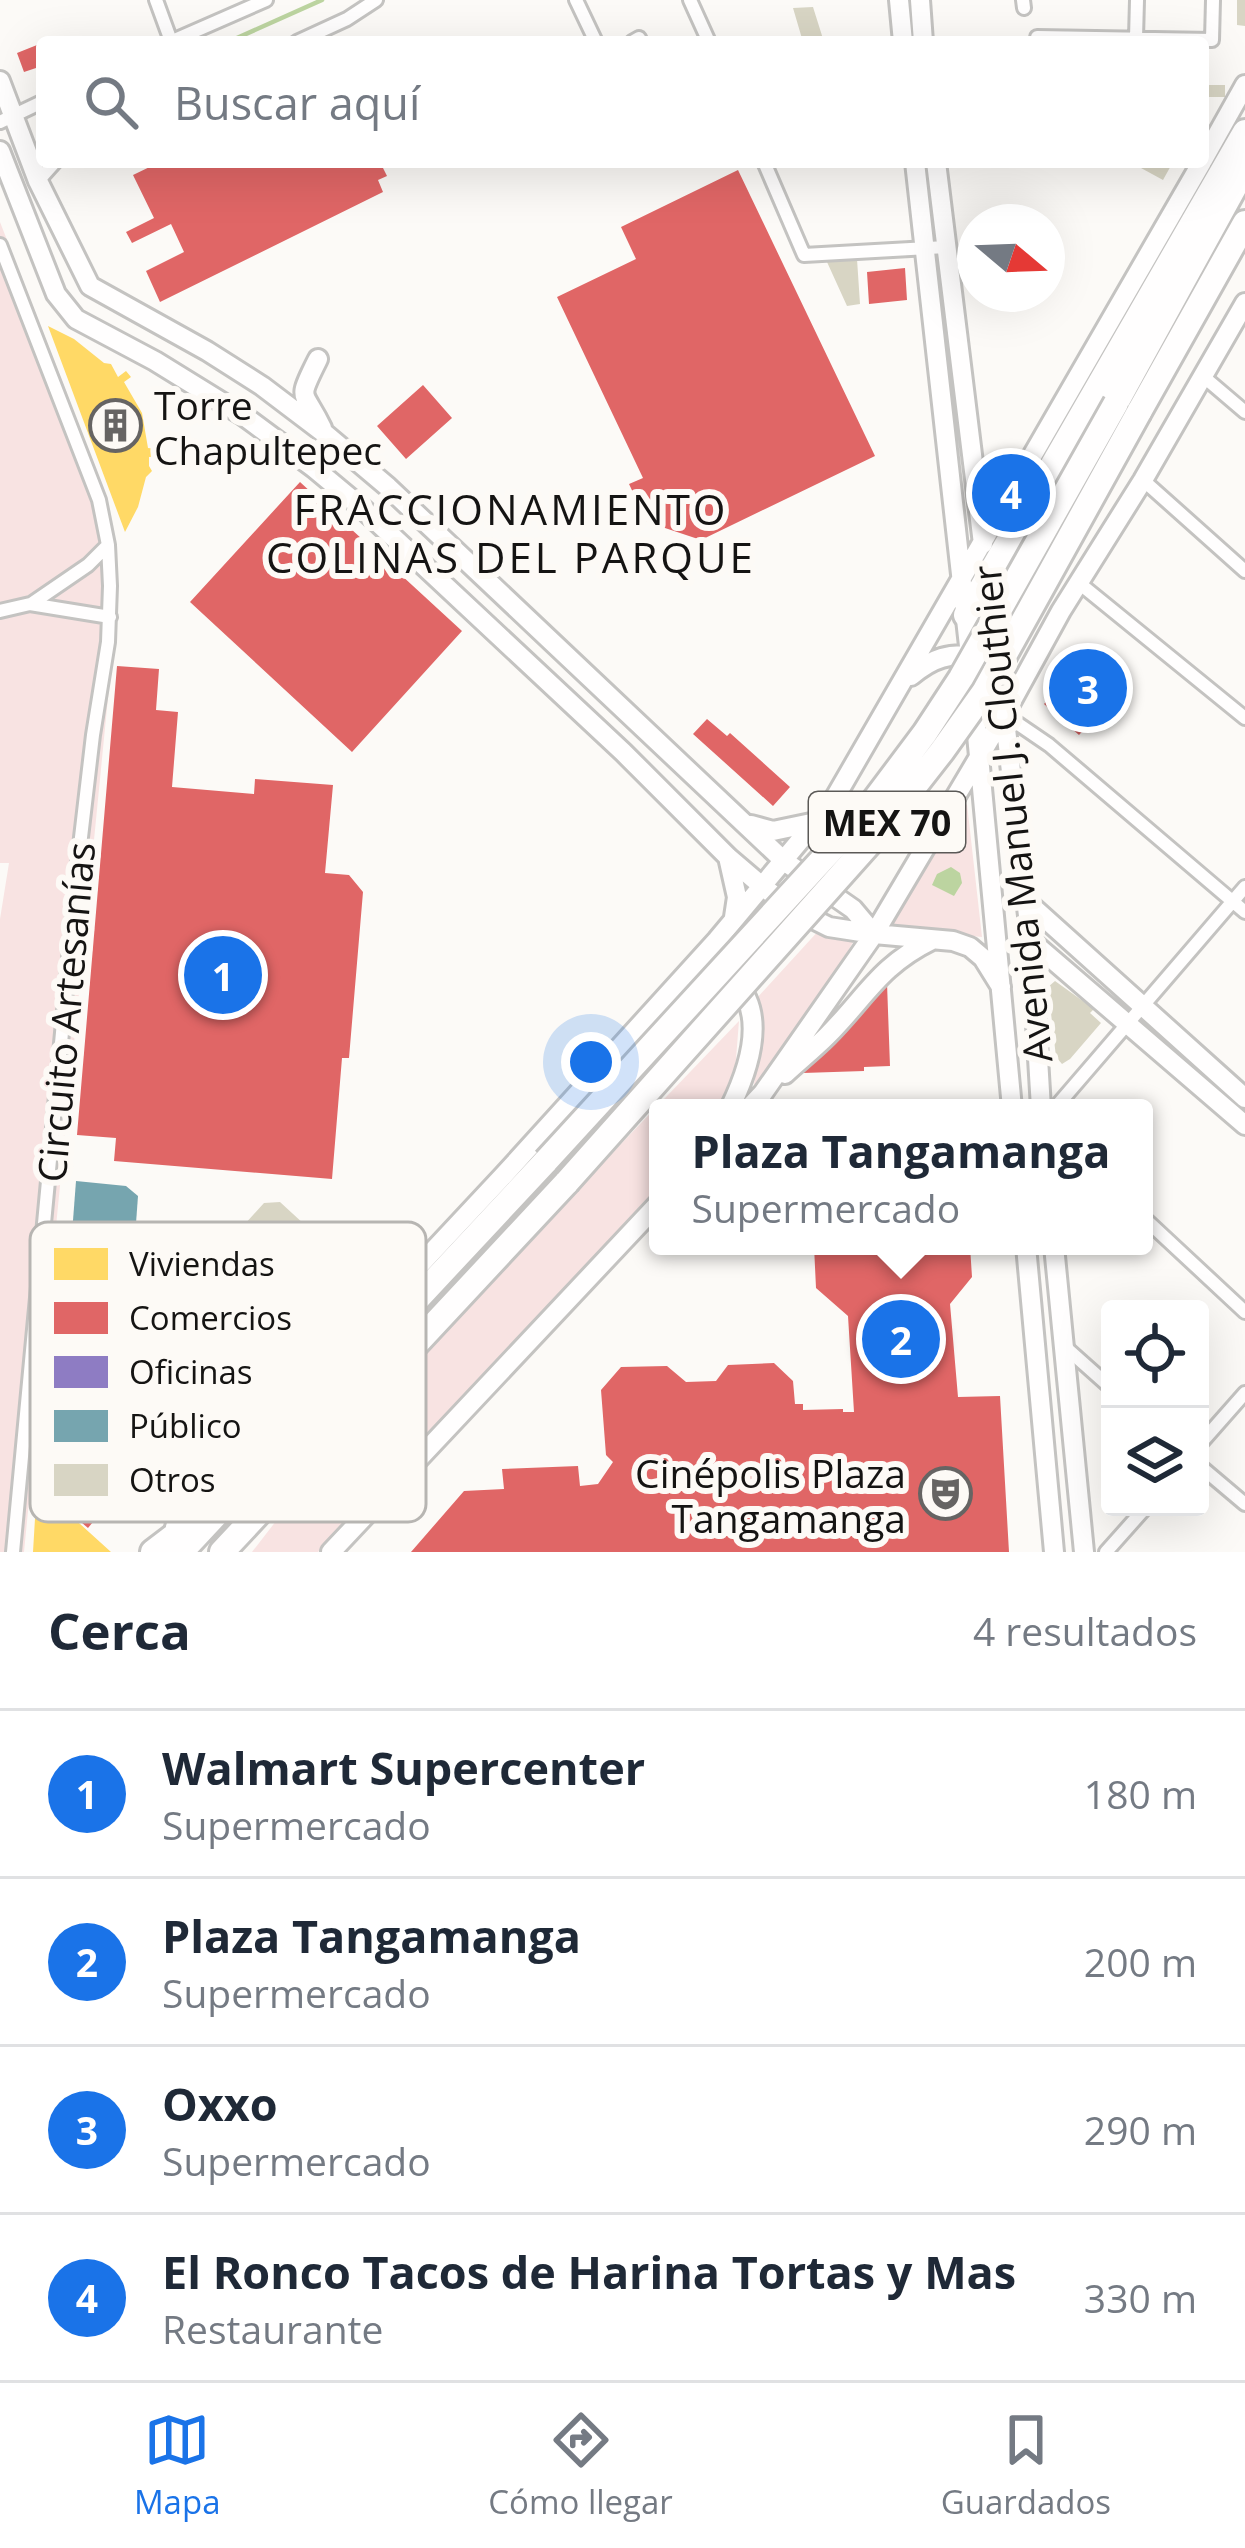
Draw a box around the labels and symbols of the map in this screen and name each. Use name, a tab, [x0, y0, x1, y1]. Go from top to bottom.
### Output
north arrow	[957, 204, 1065, 312]
place label: Torre Chapultepec	[154, 378, 382, 476]
building icon: Torre Chapultepec	[87, 398, 143, 454]
pin: 4	[972, 448, 1050, 538]
district label: FRACCIONAMIENTO COLINAS DEL PARQUE	[266, 480, 756, 585]
street label: Avenida Manuel J. Clouthier	[959, 563, 1063, 1065]
pin: 3	[1049, 643, 1127, 733]
road number: MEX 70	[809, 792, 965, 852]
street label: Circuito Artesanías	[24, 840, 106, 1184]
pin: 1	[184, 930, 262, 1020]
your location	[561, 1032, 621, 1092]
legend	[30, 1222, 426, 1522]
text: Viviendas	[129, 1241, 275, 1286]
pin: 2	[862, 1294, 940, 1384]
text: Comercios	[129, 1295, 292, 1340]
text: Oficinas	[129, 1349, 253, 1394]
text: Público	[129, 1403, 242, 1448]
place label: Cinépolis Plaza Tangamanga	[635, 1446, 906, 1544]
text: Otros	[129, 1457, 216, 1502]
theatre icon: Cinépolis Plaza Tangamanga	[917, 1466, 973, 1522]

